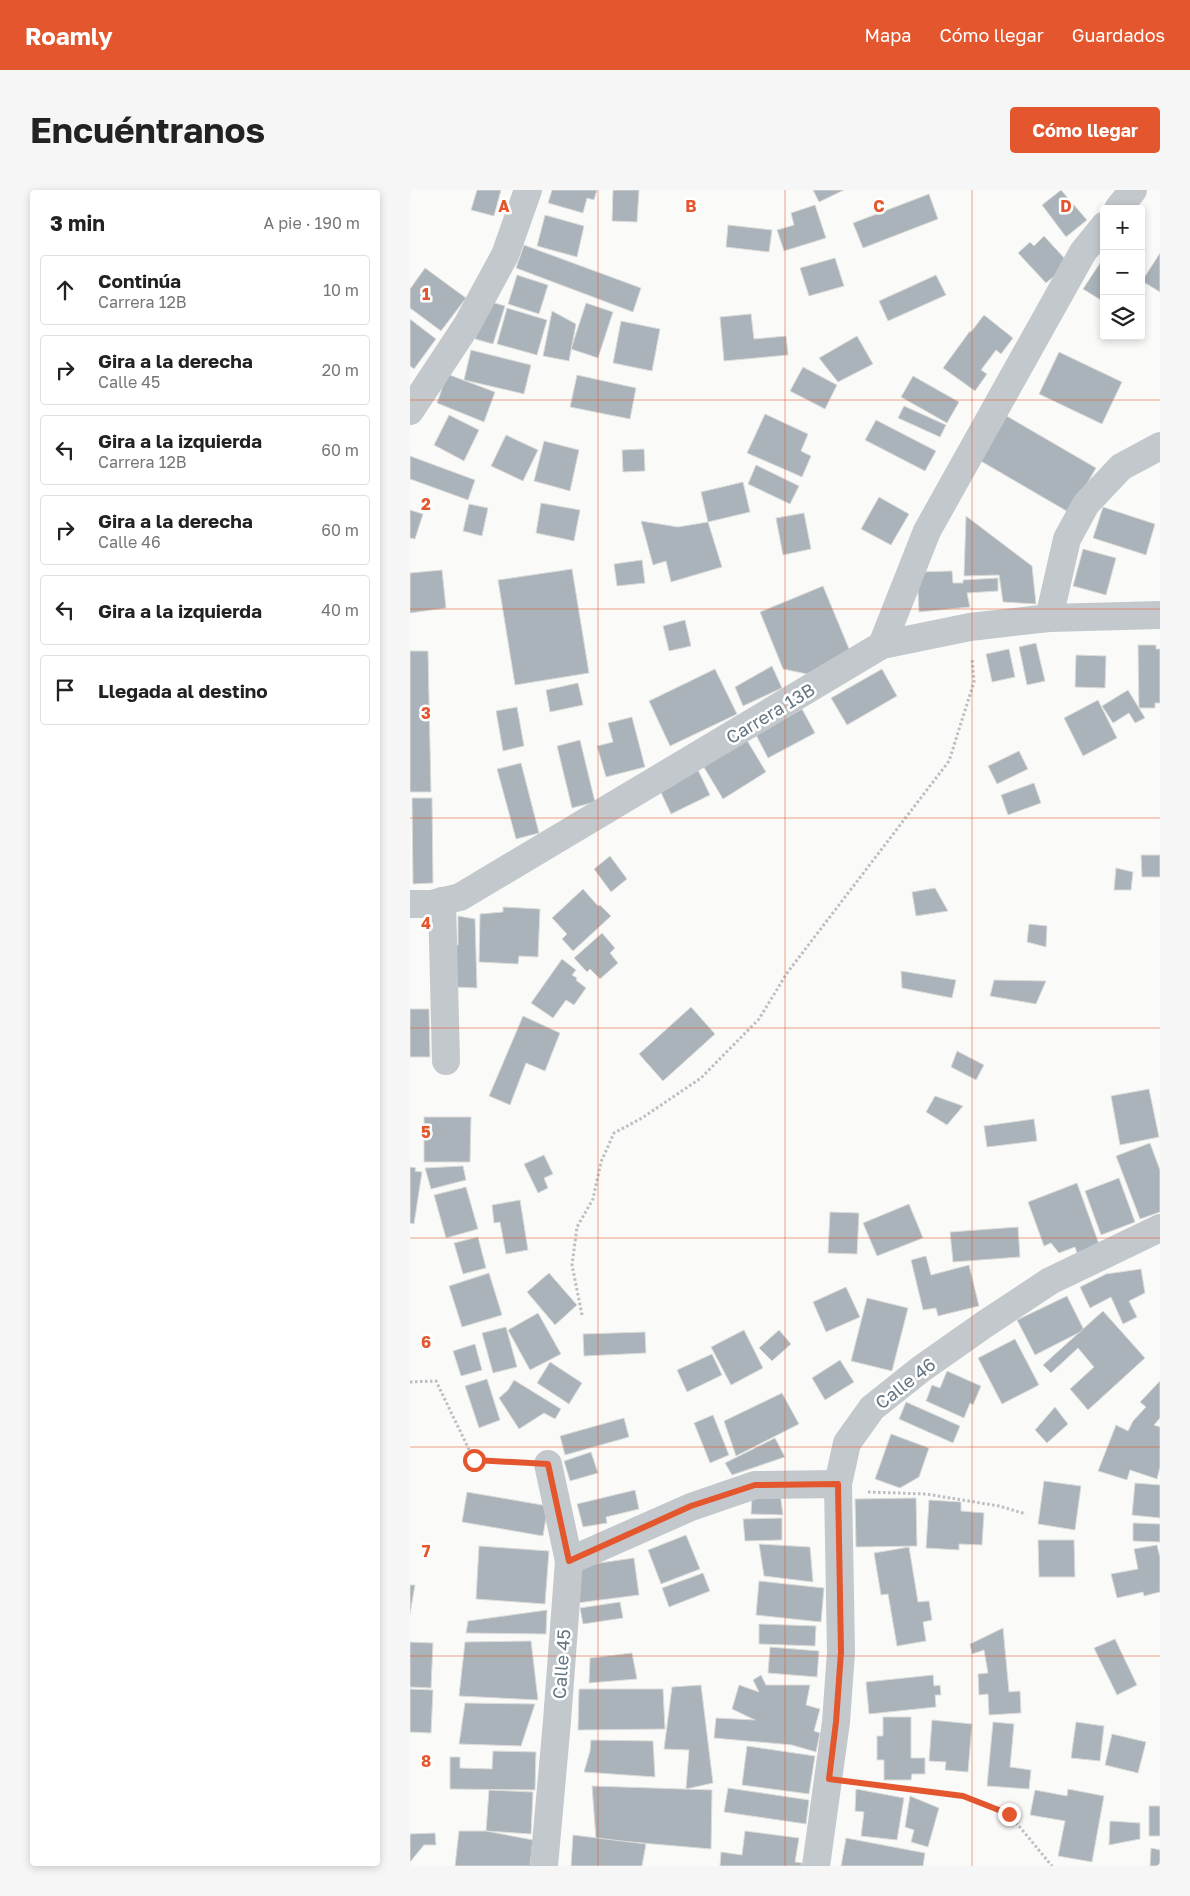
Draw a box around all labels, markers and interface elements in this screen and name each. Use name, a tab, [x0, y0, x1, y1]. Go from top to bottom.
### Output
text: Roamly	[25, 21, 113, 50]
text: Mapa	[865, 24, 911, 46]
text: Cómo llegar	[939, 24, 1044, 46]
text: Guardados	[1072, 24, 1165, 46]
button: Cómo llegar	[1010, 107, 1160, 153]
text: Encuéntranos	[30, 109, 265, 151]
text: A	[498, 196, 510, 216]
text: B	[685, 196, 697, 216]
text: C	[873, 196, 885, 216]
text: D	[1060, 196, 1072, 216]
map controls	[1100, 205, 1145, 340]
button: +	[1100, 205, 1145, 250]
text: 3 min	[50, 210, 105, 236]
text: A pie · 190 m	[264, 213, 360, 233]
button: −	[1100, 250, 1145, 295]
text: Continúa	[98, 269, 181, 292]
icon: ahead	[51, 276, 79, 304]
text: 10 m	[323, 280, 359, 300]
text: 1	[422, 284, 430, 304]
text: Carrera 12B	[98, 292, 186, 312]
button: layers	[1100, 295, 1145, 340]
text: Gira a la derecha	[98, 349, 253, 372]
icon: right	[51, 356, 79, 384]
text: 20 m	[322, 360, 359, 380]
text: Calle 45	[98, 372, 160, 392]
text: Gira a la izquierda	[98, 429, 262, 452]
icon: left	[51, 436, 79, 464]
text: 60 m	[321, 440, 359, 460]
text: Carrera 12B	[98, 452, 186, 472]
text: 2	[421, 494, 431, 514]
text: Gira a la derecha	[98, 509, 253, 532]
icon: right	[51, 516, 79, 544]
text: 60 m	[321, 520, 359, 540]
text: Calle 46	[98, 532, 161, 552]
icon: left	[51, 596, 79, 624]
text: Gira a la izquierda	[98, 599, 262, 622]
text: 40 m	[321, 600, 359, 620]
icon: arrive	[51, 676, 79, 704]
street label: Carrera 13B	[722, 678, 818, 748]
text: Llegada al destino	[98, 679, 268, 702]
text: 3	[421, 703, 431, 723]
text: 4	[421, 913, 431, 933]
text: 5	[421, 1122, 431, 1142]
text: 6	[421, 1332, 431, 1352]
street label: Calle 46	[870, 1353, 940, 1413]
route start	[463, 1449, 486, 1472]
text: 7	[422, 1541, 431, 1561]
street label: Calle 45	[548, 1628, 574, 1700]
text: 8	[421, 1751, 431, 1771]
route end	[998, 1803, 1021, 1826]

